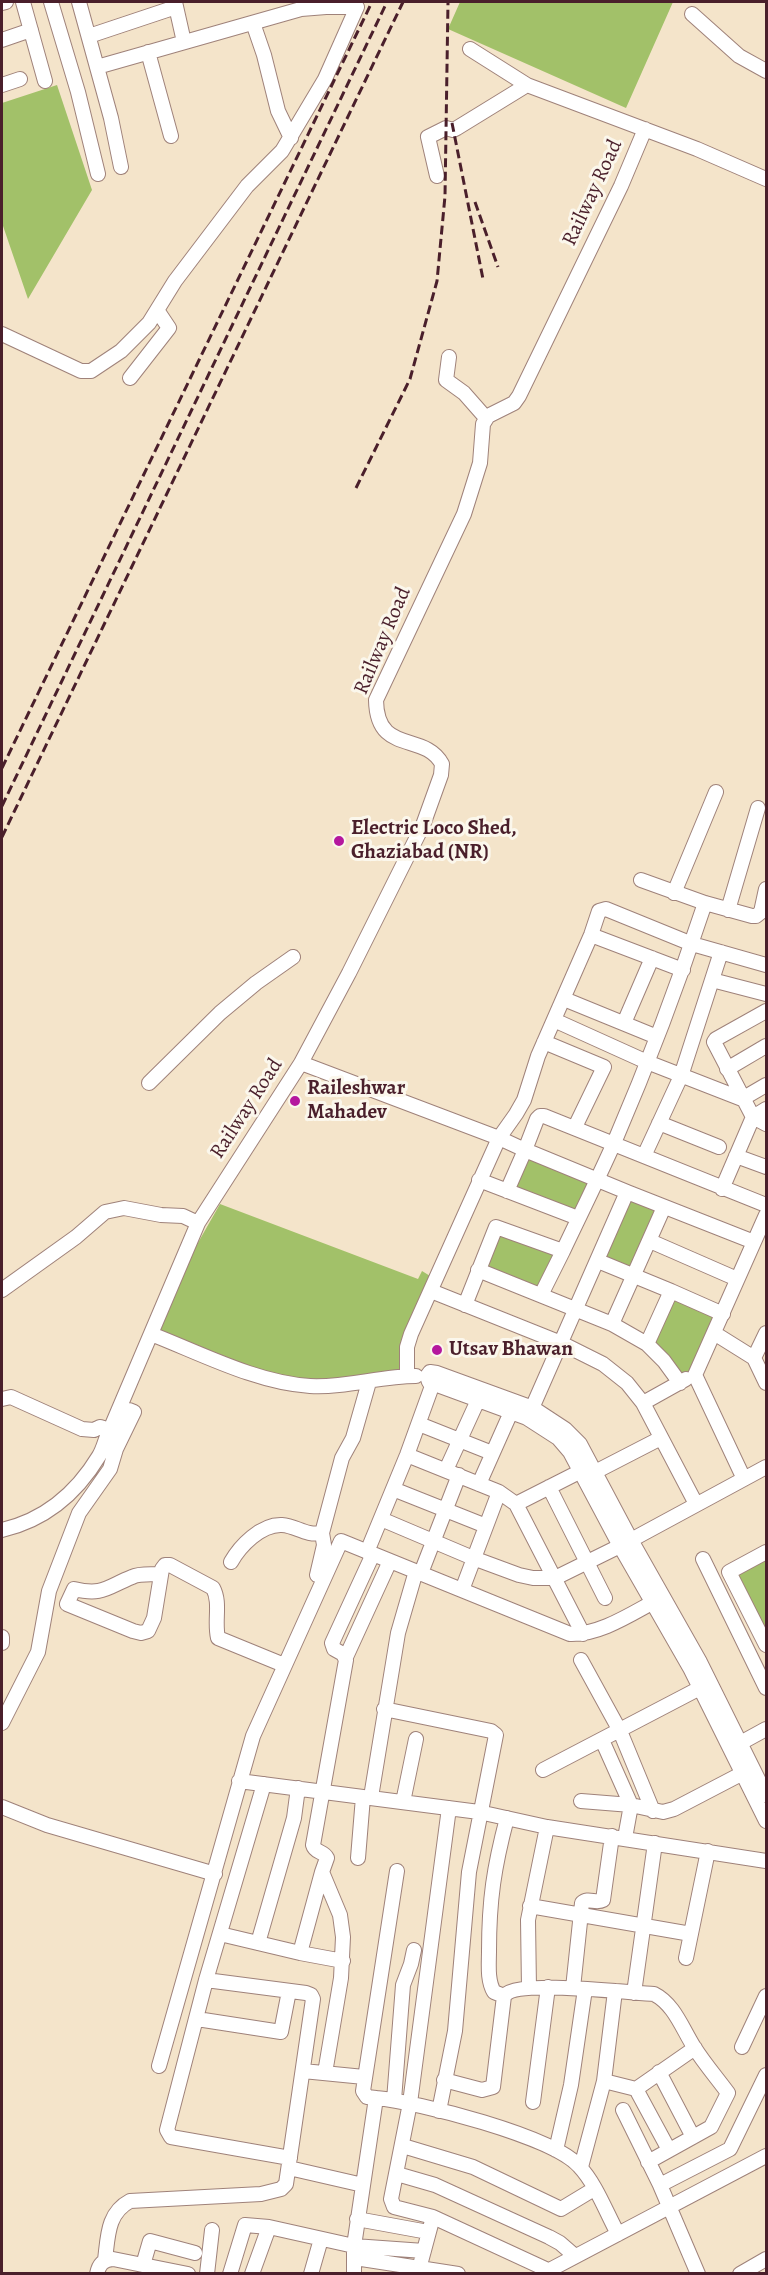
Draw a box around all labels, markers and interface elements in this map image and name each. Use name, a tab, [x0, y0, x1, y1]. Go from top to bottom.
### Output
street label: Railway Road	[557, 136, 629, 250]
street label: Railway Road	[349, 583, 417, 699]
place label: Electric Loco Shed, Ghaziabad (NR)	[351, 816, 517, 866]
marker: Electric Loco Shed, Ghaziabad (NR)	[332, 834, 346, 848]
street label: Railway Road	[205, 1054, 289, 1164]
place label: Raileshwar Mahadev	[307, 1076, 405, 1126]
marker: Raileshwar Mahadev	[288, 1094, 302, 1108]
place label: Utsav Bhawan	[449, 1337, 573, 1363]
marker: Utsav Bhawan	[430, 1343, 444, 1357]

